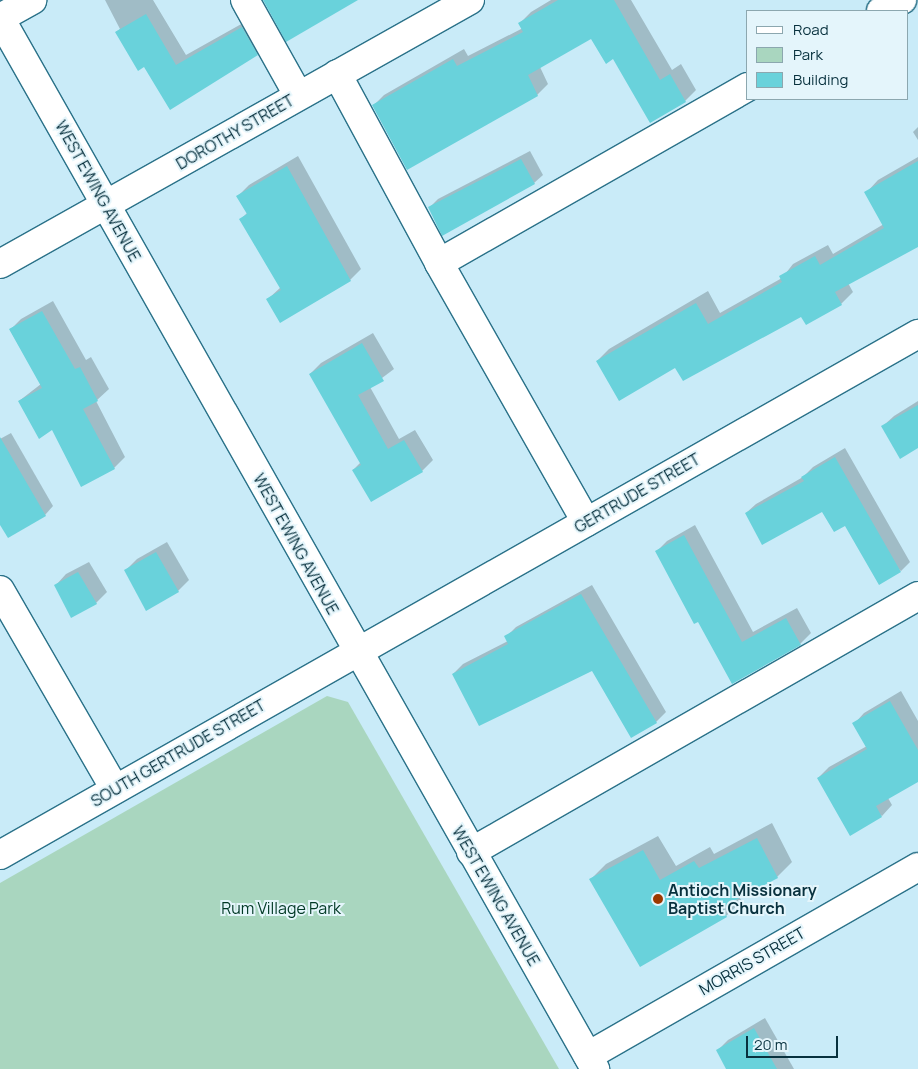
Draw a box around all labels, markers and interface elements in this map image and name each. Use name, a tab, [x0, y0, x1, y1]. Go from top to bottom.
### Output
legend	[746, 10, 908, 100]
text: Road	[793, 19, 829, 40]
text: Park	[793, 44, 823, 65]
text: Building	[793, 69, 848, 90]
street label: DOROTHY STREET	[172, 90, 298, 174]
street label: WEST EWING AVENUE	[51, 117, 145, 265]
street label: GERTRUDE STREET	[571, 449, 703, 537]
street label: WEST EWING AVENUE	[249, 470, 343, 618]
street label: SOUTH GERTRUDE STREET	[87, 695, 269, 811]
street label: WEST EWING AVENUE	[448, 823, 544, 969]
place label: Antioch Missionary Baptist Church	[668, 880, 817, 918]
marker: Antioch Missionary Baptist Church	[652, 893, 664, 905]
park label: Rum Village Park	[221, 898, 341, 918]
street label: MORRIS STREET	[696, 923, 808, 999]
scale bar	[748, 1026, 840, 1058]
text: 20 m	[754, 1034, 787, 1055]

